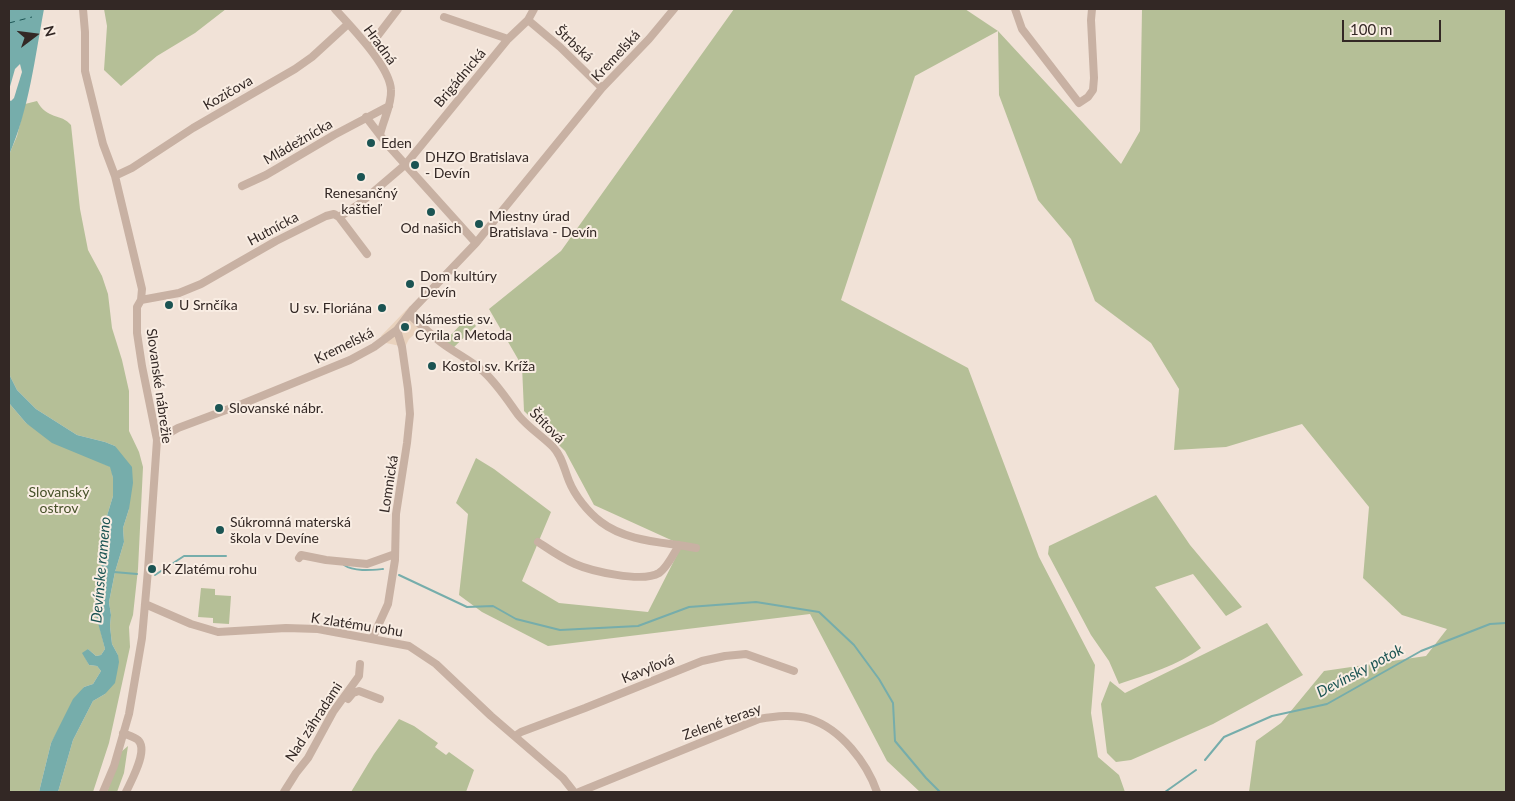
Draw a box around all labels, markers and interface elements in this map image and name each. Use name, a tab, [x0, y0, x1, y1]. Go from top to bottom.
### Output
north arrow	[10, 10, 60, 60]
scale bar	[1345, 10, 1444, 42]
text: 100 m	[1350, 20, 1392, 38]
street label: Hradná	[360, 22, 400, 68]
street label: Štrbská	[552, 22, 596, 66]
text: N	[40, 24, 60, 38]
street label: Kremeľská	[588, 27, 644, 85]
street label: Brigádnická	[431, 45, 489, 111]
street label: Kozičova	[200, 72, 256, 114]
street label: Mládežnícka	[261, 116, 335, 168]
place label: Eden	[381, 135, 412, 151]
marker: Eden	[365, 137, 377, 149]
place label: DHZO Bratislava - Devín	[425, 149, 529, 182]
marker: DHZO Bratislava - Devín	[409, 159, 421, 171]
marker: Renesančný kaštieľ	[355, 171, 367, 183]
place label: Renesančný kaštieľ	[324, 185, 398, 218]
marker: Od našich	[425, 206, 437, 218]
place label: Miestny úrad Bratislava - Devín	[489, 208, 597, 240]
street label: Hutnícka	[245, 209, 301, 249]
marker: Miestny úrad Bratislava - Devín	[473, 218, 485, 230]
place label: Od našich	[400, 220, 462, 236]
place label: Dom kultúry Devín	[420, 268, 497, 300]
marker: Dom kultúry Devín	[404, 278, 416, 290]
place label: U Srnčíka	[179, 297, 238, 313]
marker: U Srnčíka	[163, 299, 175, 311]
place label: U sv. Floriána	[289, 300, 372, 316]
marker: U sv. Floriána	[376, 302, 388, 314]
place label: Námestie sv. Cyrila a Metoda	[415, 311, 512, 344]
marker: Námestie sv. Cyrila a Metoda	[399, 321, 411, 333]
street label: Kremeľská	[312, 324, 376, 368]
street label: Slovanské nábrežie	[143, 327, 175, 445]
place label: Kostol sv. Kríža	[442, 358, 535, 374]
marker: Kostol sv. Kríža	[426, 360, 438, 372]
place label: Slovanské nábr.	[229, 400, 324, 416]
marker: Slovanské nábr.	[213, 402, 225, 414]
street label: Štítová	[526, 405, 568, 447]
street label: Lomnická	[376, 454, 402, 514]
park label: Slovanský ostrov	[29, 484, 89, 516]
place label: Súkromná materská škola v Devíne	[230, 514, 351, 546]
water label: Devínske rameno	[87, 516, 115, 624]
marker: Súkromná materská škola v Devíne	[214, 524, 226, 536]
place label: K Zlatému rohu	[162, 561, 257, 577]
marker: K Zlatému rohu	[146, 563, 158, 575]
street label: K zlatému rohu	[310, 609, 404, 641]
water label: Devínsky potok	[1314, 641, 1406, 701]
street label: Kavyľová	[619, 651, 677, 687]
street label: Nad záhradami	[282, 679, 346, 765]
street label: Zelené terasy	[680, 700, 764, 744]

